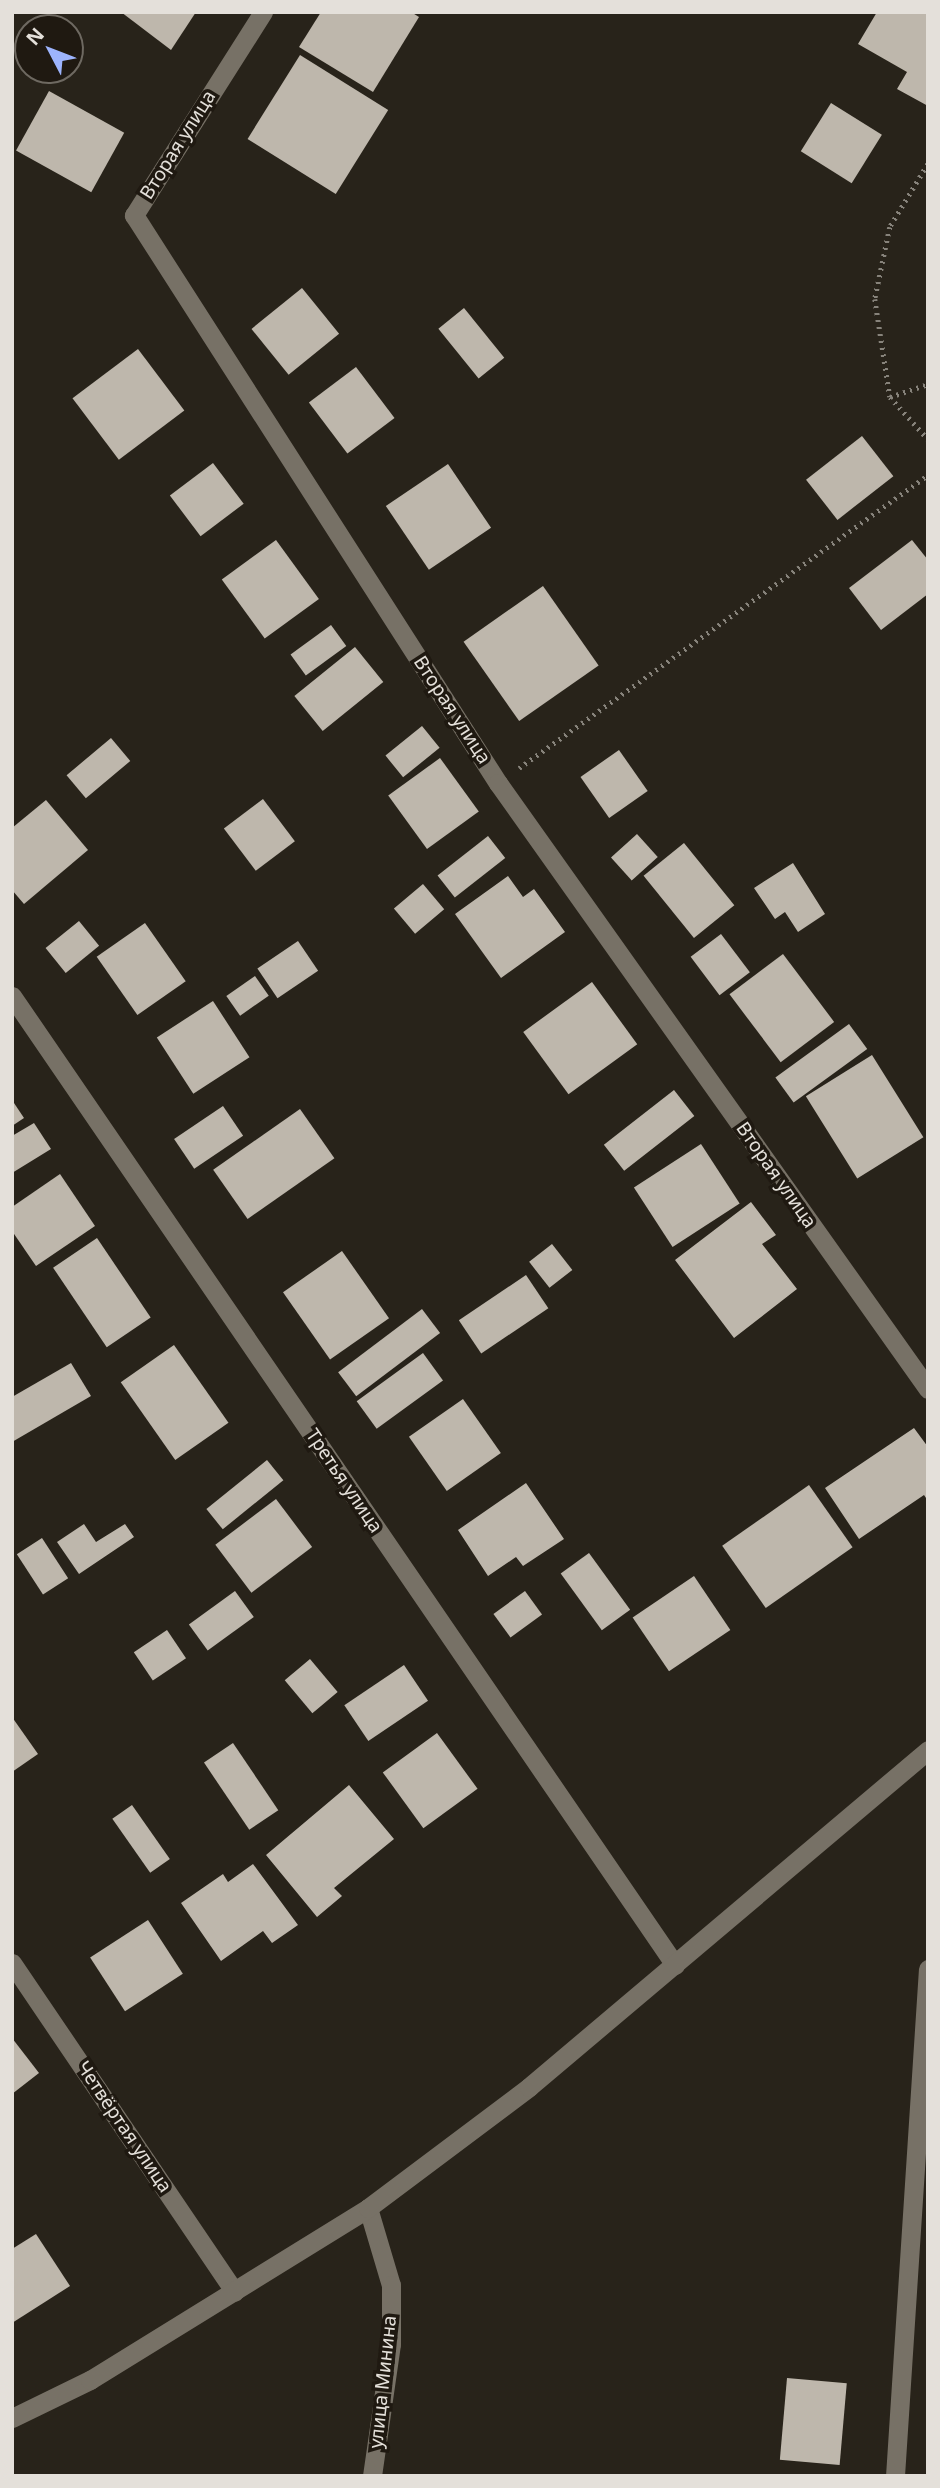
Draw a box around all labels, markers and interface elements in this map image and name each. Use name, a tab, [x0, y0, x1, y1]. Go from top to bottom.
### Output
north arrow	[14, 14, 84, 84]
text: N	[20, 22, 50, 51]
street label: Вторая улица	[135, 86, 221, 204]
street label: Вторая улица	[409, 652, 495, 768]
street label: Вторая улица	[731, 1118, 821, 1232]
street label: Третья улица	[301, 1425, 387, 1537]
street label: Четвёртая улица	[72, 2057, 176, 2197]
street label: улица Минина	[365, 2314, 401, 2450]

